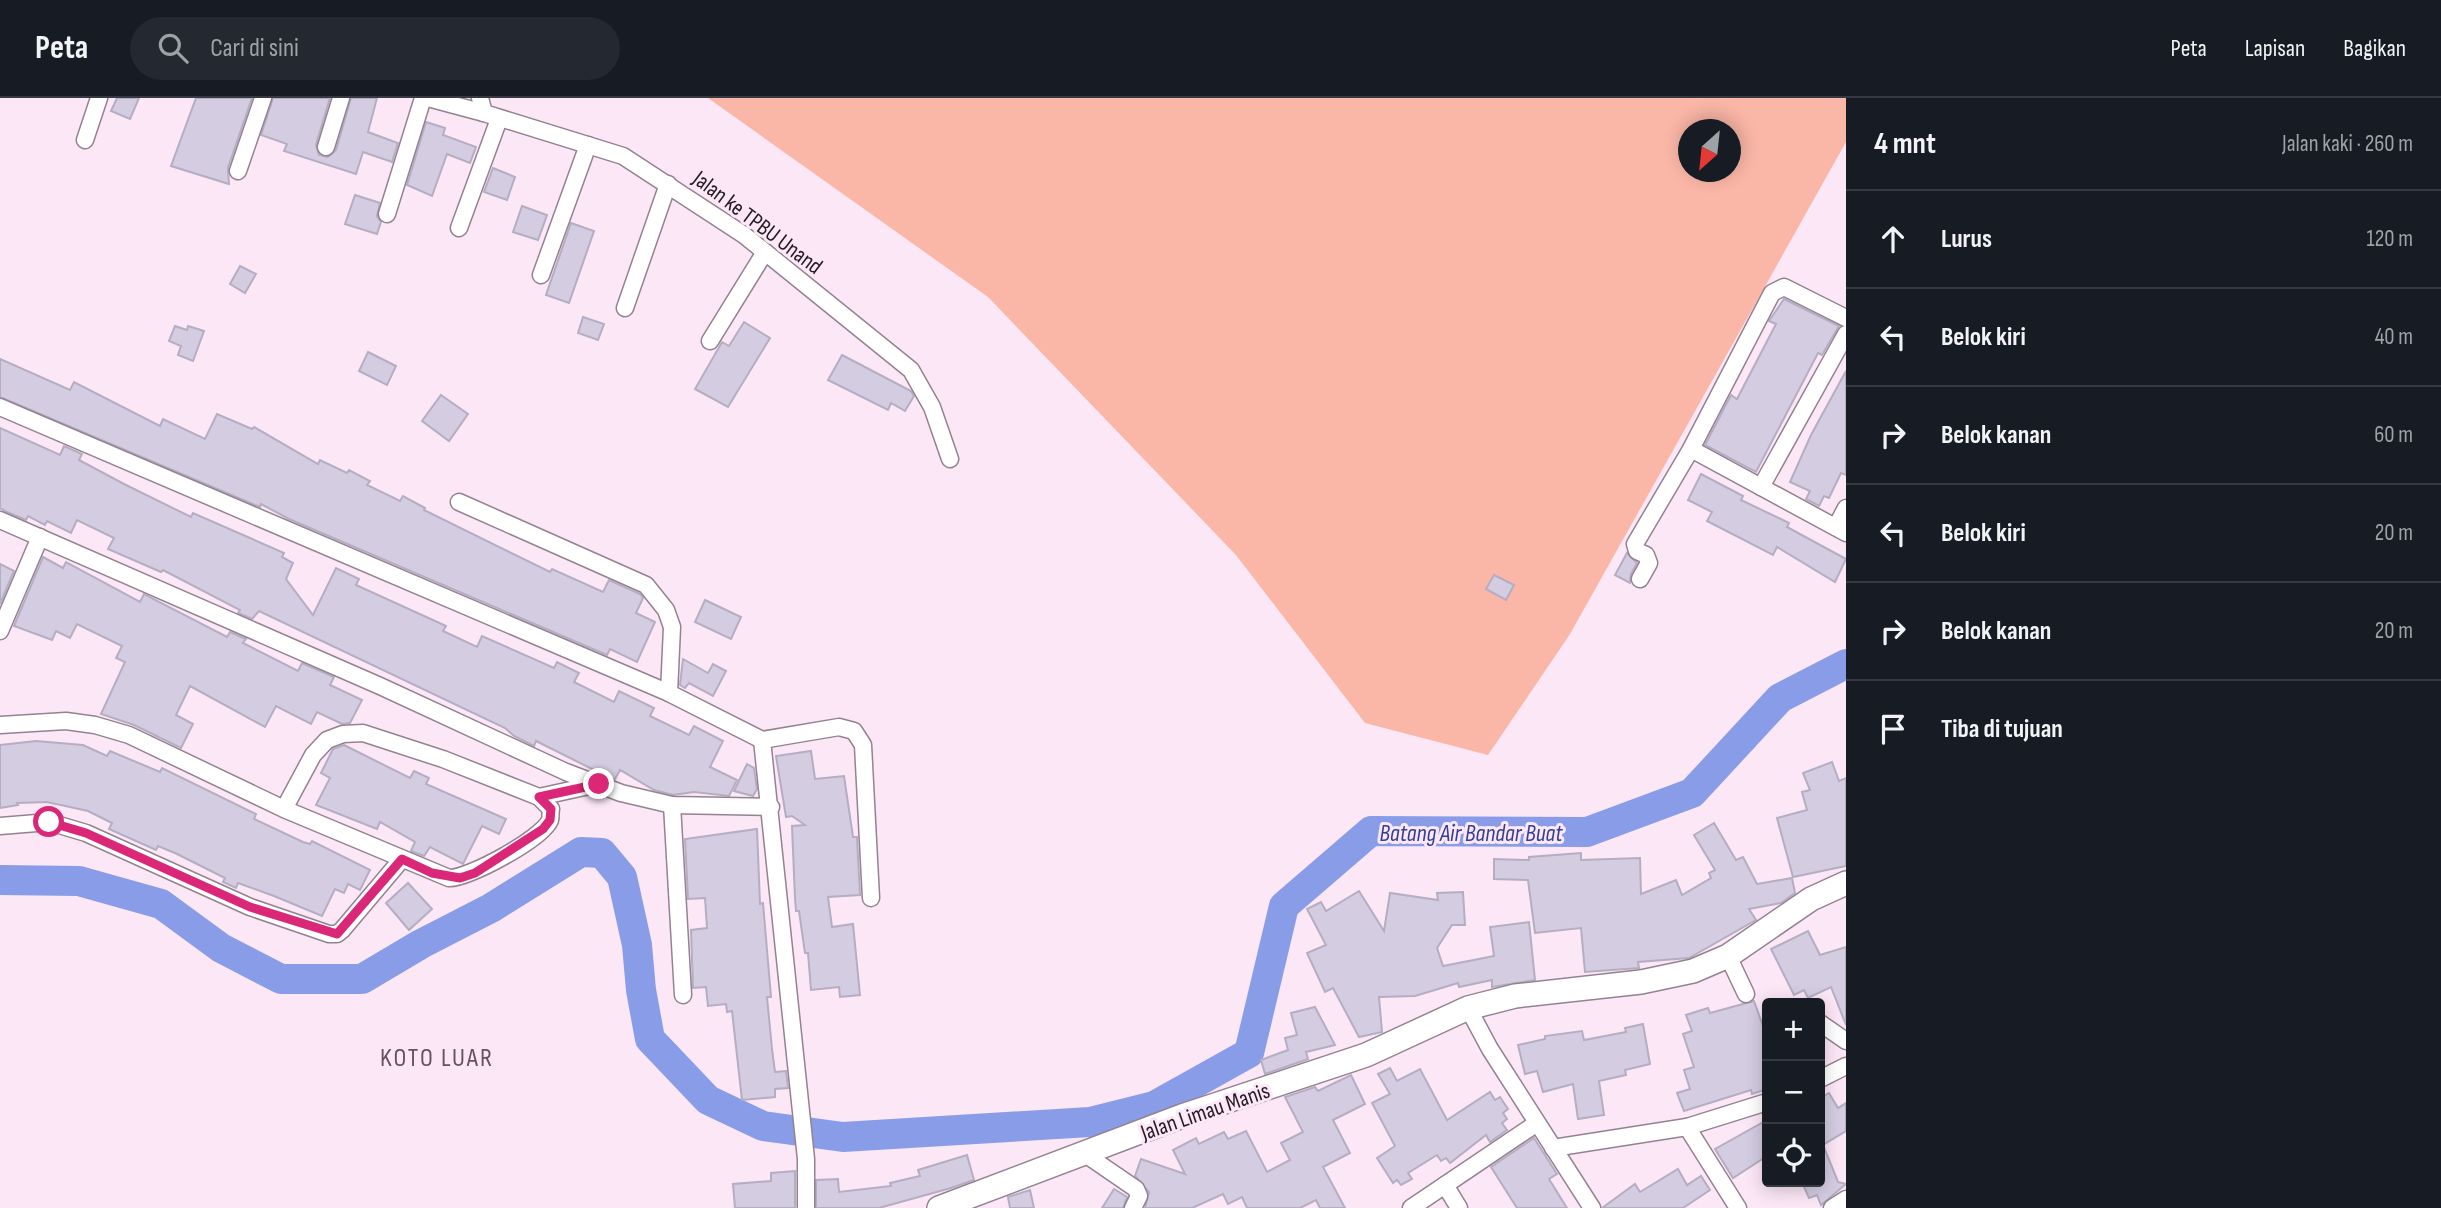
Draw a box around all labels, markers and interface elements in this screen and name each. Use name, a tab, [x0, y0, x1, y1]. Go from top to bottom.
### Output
search box	[130, 17, 620, 80]
text: Peta	[35, 28, 88, 68]
icon: search	[154, 29, 192, 67]
text: Cari di sini	[210, 33, 299, 64]
text: Peta	[2171, 34, 2207, 63]
text: Lapisan	[2245, 34, 2305, 63]
text: Bagikan	[2343, 34, 2406, 63]
north arrow	[1678, 119, 1741, 182]
text: 4 mnt	[1874, 126, 1936, 162]
text: Jalan kaki · 260 m	[2282, 130, 2413, 158]
street label: Jalan ke TPBU Unand	[686, 164, 828, 281]
icon: ahead	[1874, 220, 1912, 258]
text: Lurus	[1941, 224, 1992, 255]
text: 120 m	[2367, 225, 2413, 253]
icon: left	[1874, 318, 1912, 356]
text: Belok kiri	[1941, 322, 2026, 353]
text: 40 m	[2375, 323, 2413, 351]
icon: right	[1874, 416, 1912, 454]
text: Belok kanan	[1941, 420, 2051, 451]
text: 60 m	[2374, 421, 2413, 449]
icon: left	[1874, 514, 1912, 552]
text: Belok kiri	[1941, 518, 2026, 549]
text: 20 m	[2375, 519, 2413, 547]
icon: right	[1874, 612, 1912, 650]
text: Belok kanan	[1941, 616, 2051, 647]
text: 20 m	[2375, 617, 2413, 645]
icon: arrive	[1874, 710, 1912, 748]
text: Tiba di tujuan	[1941, 714, 2063, 745]
route end	[583, 768, 614, 799]
route start	[33, 806, 64, 837]
water label: Batang Air Bandar Buat	[1380, 819, 1563, 848]
map controls	[1762, 998, 1825, 1187]
button: +	[1762, 998, 1825, 1061]
district label: KOTO LUAR	[380, 1043, 494, 1074]
button: −	[1762, 1061, 1825, 1124]
street label: Jalan Limau Manis	[1136, 1077, 1274, 1147]
button: locate	[1762, 1124, 1825, 1187]

